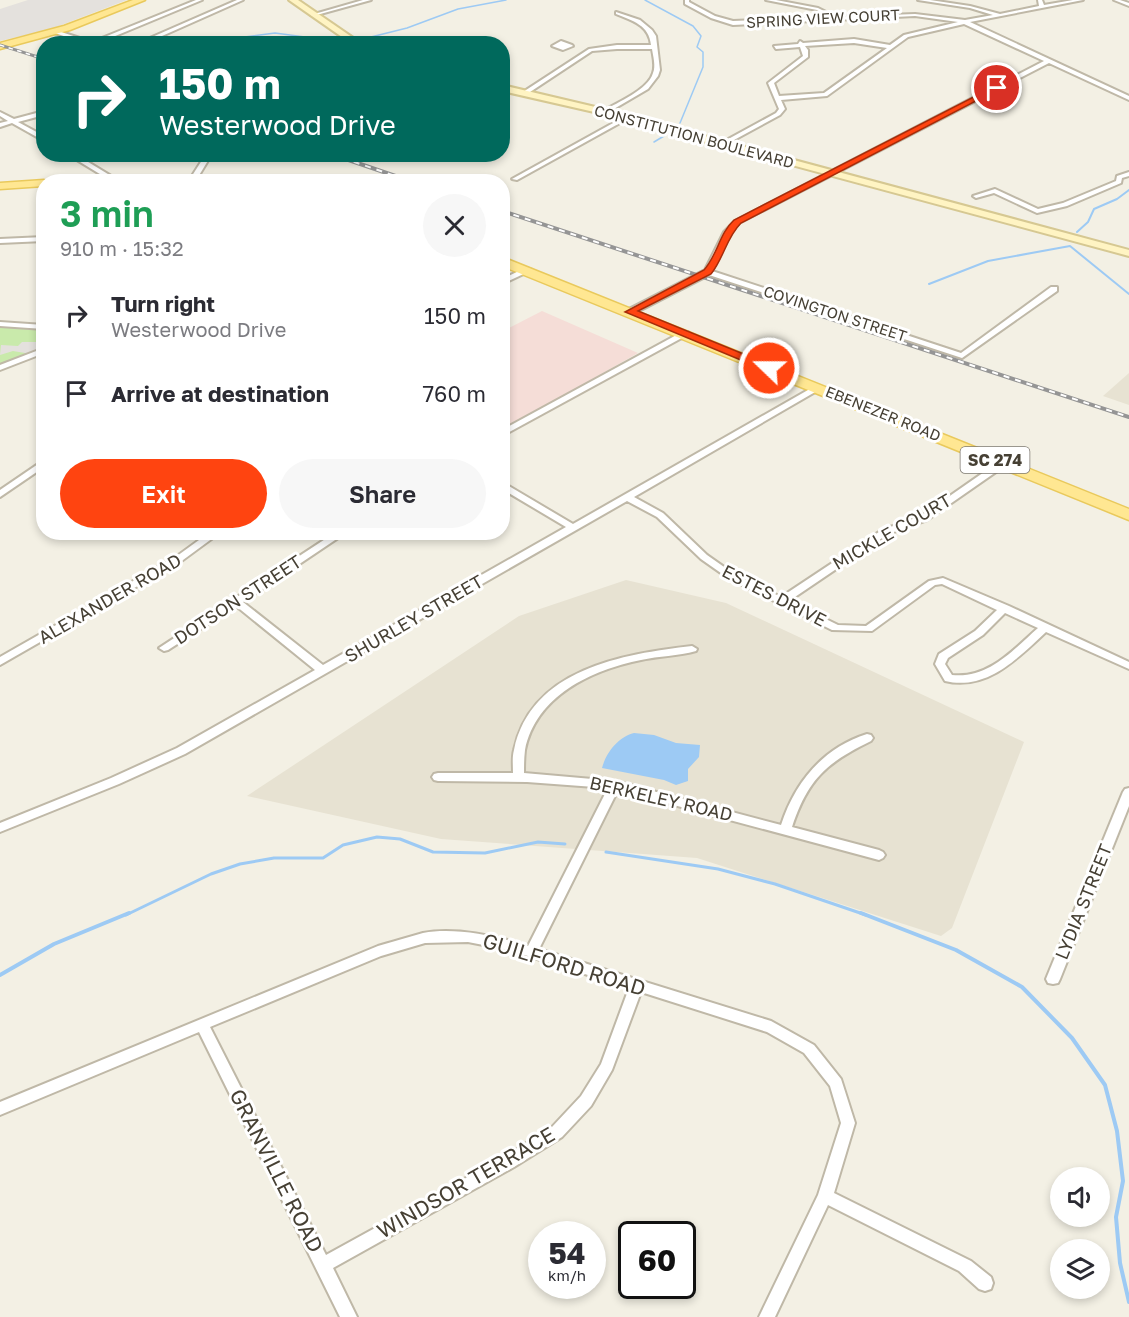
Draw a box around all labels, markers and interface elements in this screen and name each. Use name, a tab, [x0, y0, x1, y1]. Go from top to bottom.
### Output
street label: SPRING VIEW COURT	[746, 5, 900, 31]
text: 150 m	[159, 58, 281, 108]
icon: right	[60, 60, 138, 138]
pin	[971, 62, 1022, 113]
icon: arrive	[980, 71, 1013, 104]
street label: CONSTITUTION BOULEVARD	[592, 101, 796, 171]
text: Westerwood Drive	[159, 109, 396, 141]
text: 3 min	[60, 192, 154, 235]
button: close	[423, 194, 486, 257]
text: 910 m · 15:32	[60, 236, 184, 260]
street label: COVINGTON STREET	[761, 281, 909, 345]
text: Turn right	[111, 290, 215, 317]
icon: right	[60, 299, 93, 332]
text: 150 m	[424, 302, 486, 329]
text: Westerwood Drive	[111, 317, 286, 341]
position arrow	[737, 336, 801, 400]
icon: arrive	[60, 377, 93, 410]
text: Arrive at destination	[111, 380, 329, 407]
text: 760 m	[422, 380, 486, 407]
street label: EBENEZER ROAD	[823, 382, 944, 444]
road number: SC 274	[960, 447, 1030, 473]
button: Exit	[60, 459, 267, 528]
button: Share	[279, 459, 486, 528]
street label: MICKLE COURT	[828, 488, 955, 574]
street label: ALEXANDER ROAD	[34, 548, 185, 648]
street label: DOTSON STREET	[170, 550, 305, 649]
street label: ESTES DRIVE	[719, 559, 830, 631]
street label: SHURLEY STREET	[340, 570, 487, 667]
street label: BERKELEY ROAD	[588, 771, 735, 825]
street label: LYDIA STREET	[1050, 841, 1116, 963]
street label: GUILFORD ROAD	[480, 927, 649, 1001]
street label: GRANVILLE ROAD	[224, 1084, 329, 1257]
street label: WINDSOR TERRACE	[372, 1121, 559, 1244]
map controls	[1050, 1167, 1110, 1299]
button: sound	[1050, 1167, 1110, 1227]
speed limit sign: 60	[618, 1221, 696, 1299]
text: 54	[548, 1235, 586, 1271]
button: layers	[1050, 1239, 1110, 1299]
text: km/h	[548, 1266, 586, 1284]

